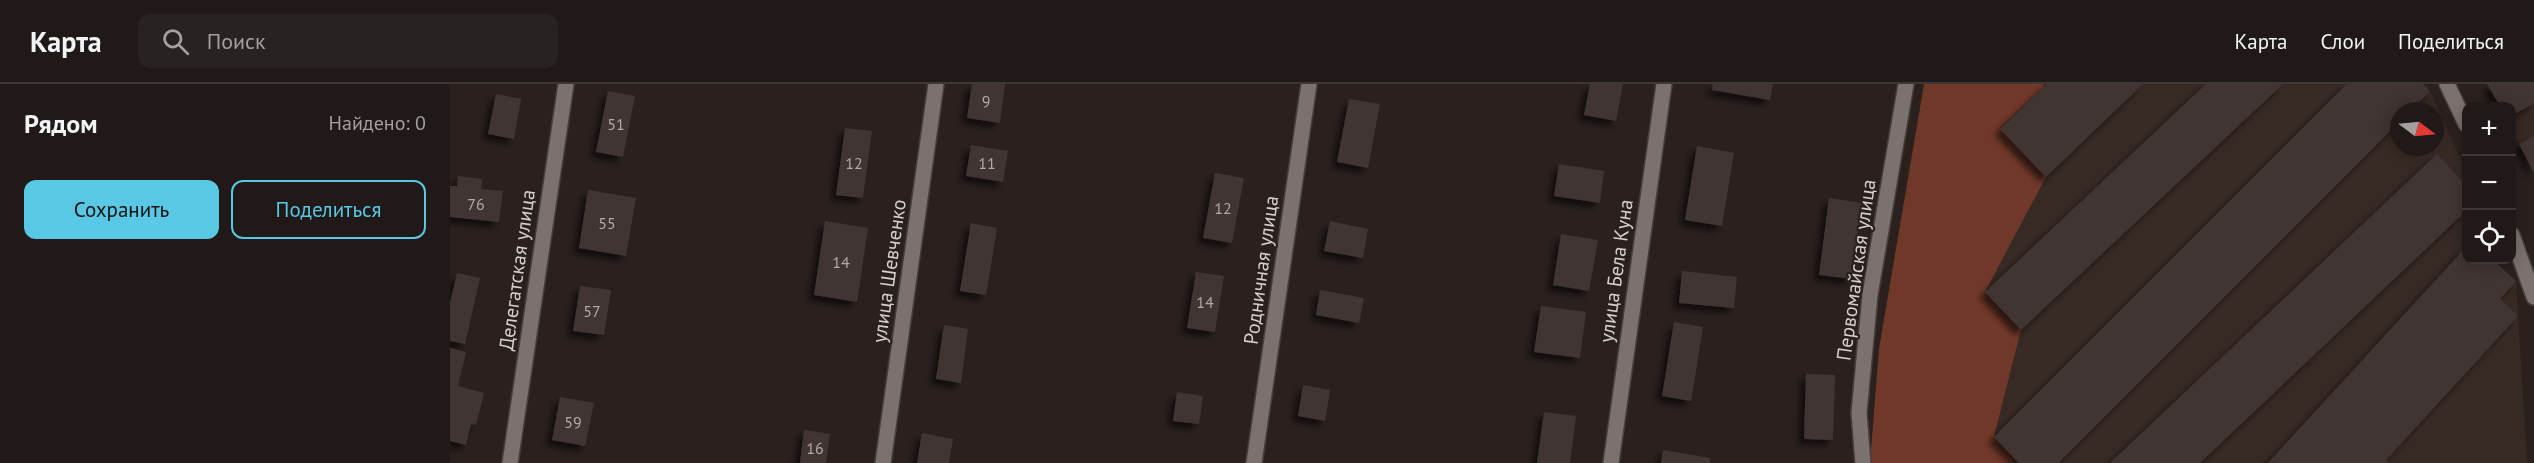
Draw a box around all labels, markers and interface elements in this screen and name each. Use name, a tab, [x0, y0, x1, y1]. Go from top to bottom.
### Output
search box	[138, 14, 558, 68]
text: Карта	[30, 23, 102, 60]
icon: search	[159, 25, 192, 58]
text: Поиск	[207, 27, 266, 55]
text: Карта	[2234, 28, 2287, 55]
text: Слои	[2320, 28, 2365, 55]
text: Поделиться	[2398, 28, 2504, 55]
house number: 9	[982, 91, 990, 111]
north arrow	[2390, 102, 2444, 156]
map controls	[2462, 102, 2516, 264]
button: +	[2462, 102, 2516, 156]
text: Рядом	[24, 107, 98, 140]
text: Найдено: 0	[329, 110, 426, 136]
house number: 51	[607, 114, 625, 134]
house number: 12	[845, 153, 863, 173]
house number: 11	[978, 153, 996, 173]
button: −	[2462, 156, 2516, 210]
street label: Первомайская улица	[1830, 178, 1882, 362]
button: Сохранить	[24, 180, 219, 239]
button: Поделиться	[231, 180, 426, 239]
street label: Делегатская улица	[493, 188, 541, 352]
house number: 76	[467, 194, 485, 214]
street label: Родничная улица	[1238, 194, 1284, 346]
street label: улица Шевченко	[866, 198, 912, 344]
house number: 12	[1214, 198, 1232, 218]
street label: улица Бела Куна	[1593, 198, 1639, 344]
button: locate	[2462, 210, 2516, 264]
house number: 55	[598, 213, 616, 233]
house number: 14	[832, 252, 850, 272]
house number: 14	[1196, 292, 1214, 312]
house number: 57	[583, 301, 601, 321]
house number: 59	[564, 412, 582, 432]
house number: 16	[806, 438, 824, 458]

